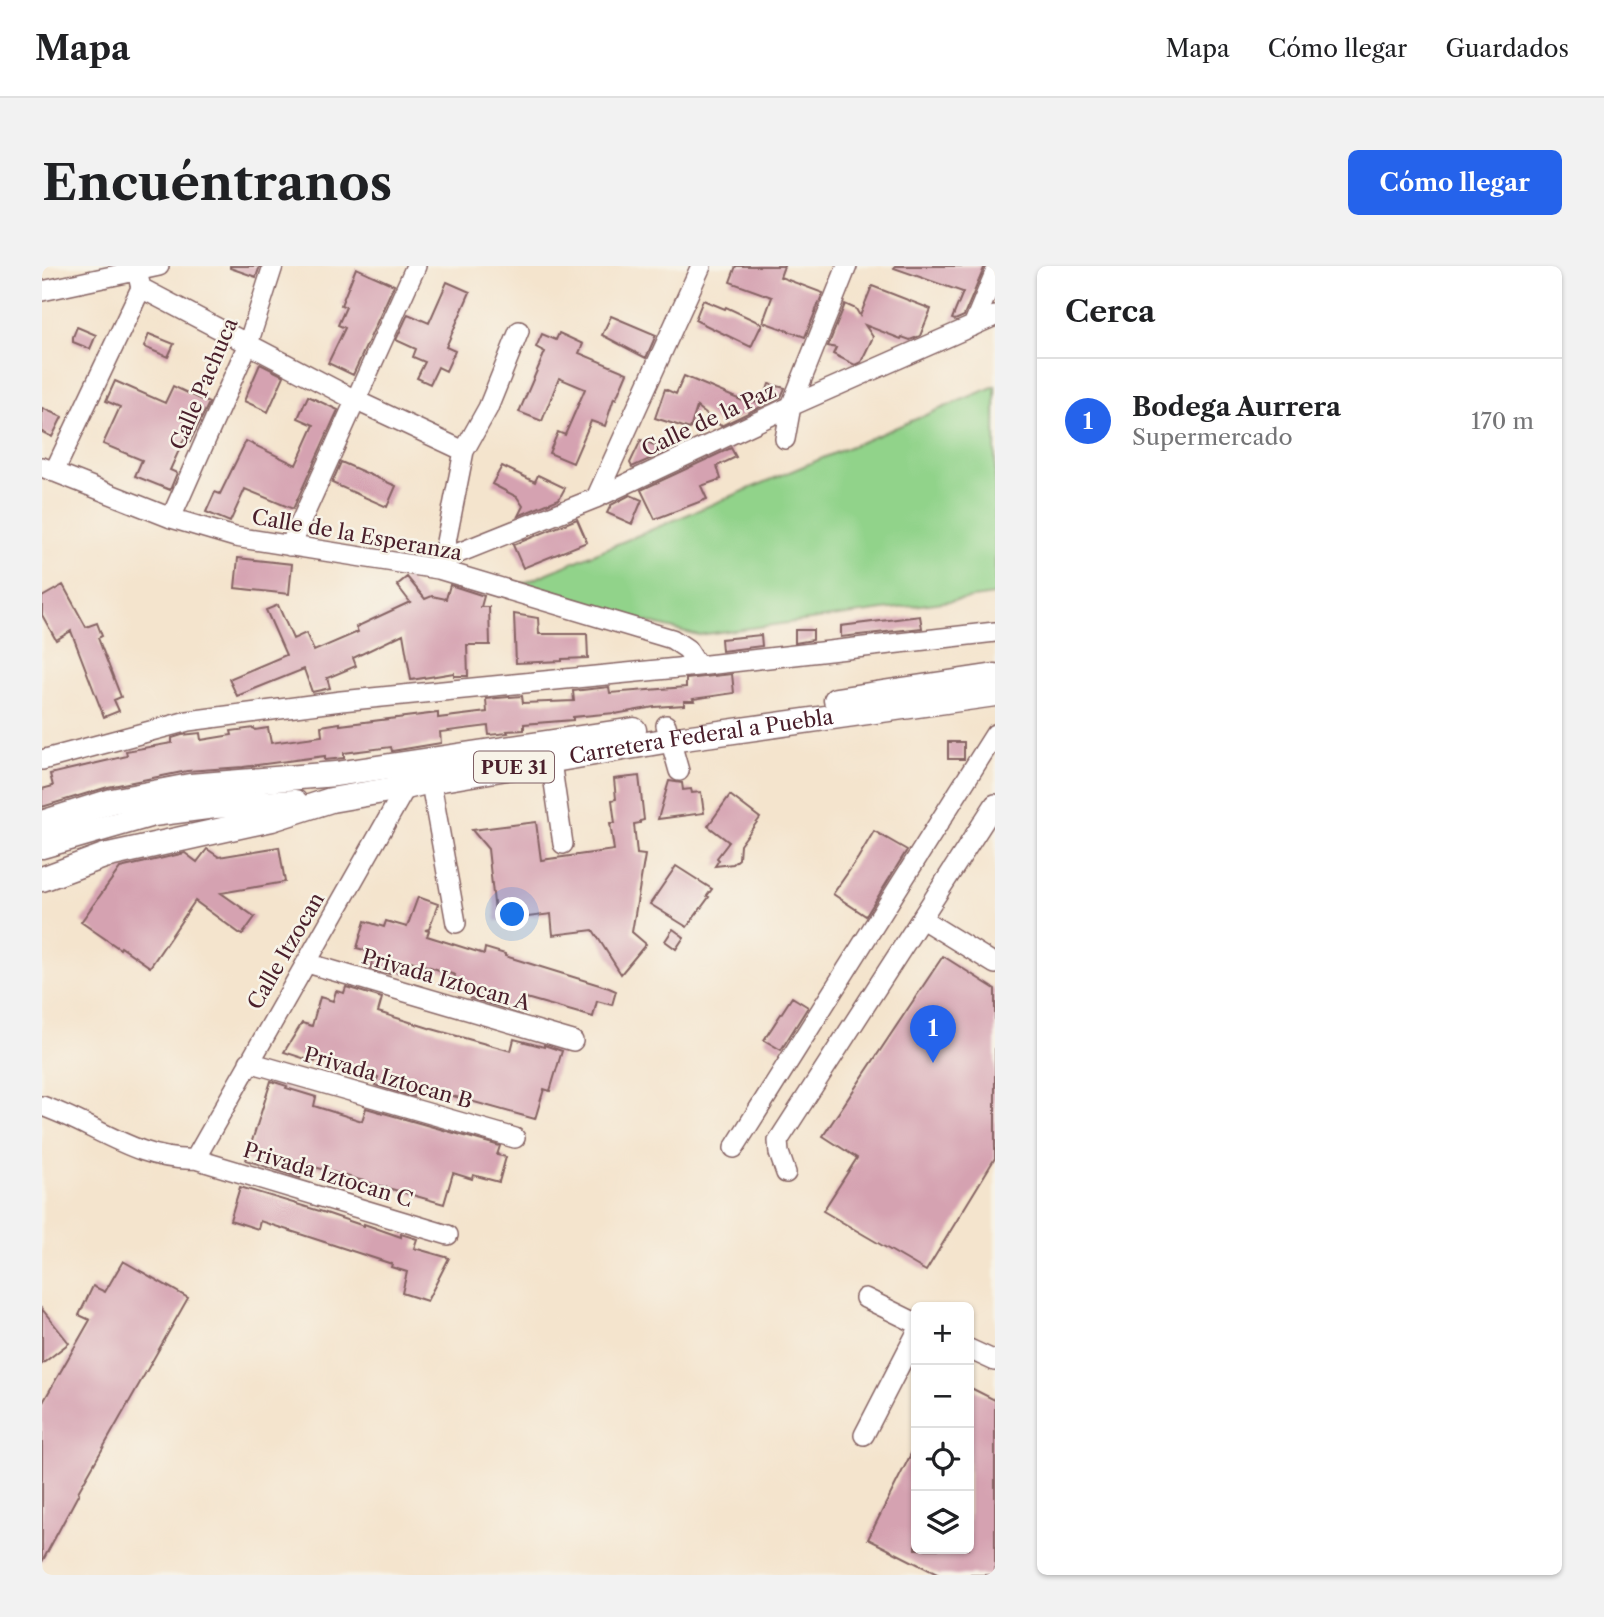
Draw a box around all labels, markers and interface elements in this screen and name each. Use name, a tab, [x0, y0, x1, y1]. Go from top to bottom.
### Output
text: Mapa	[35, 28, 130, 69]
text: Mapa	[1165, 34, 1230, 63]
text: Cómo llegar	[1268, 34, 1407, 63]
text: Guardados	[1445, 34, 1569, 63]
button: Cómo llegar	[1348, 150, 1562, 215]
text: Encuéntranos	[42, 152, 392, 213]
text: Cerca	[1065, 293, 1155, 330]
street label: Calle Pachuca	[164, 313, 243, 454]
street label: Calle de la Paz	[638, 377, 780, 462]
text: Bodega Aurrera	[1132, 391, 1341, 423]
text: 1	[1083, 407, 1093, 435]
text: 170 m	[1471, 407, 1534, 435]
text: Supermercado	[1132, 423, 1293, 451]
street label: Calle de la Esperanza	[250, 504, 465, 565]
street label: Carretera Federal a Puebla	[567, 704, 836, 769]
road number: PUE 31	[474, 752, 554, 782]
street label: Calle Itzocan	[242, 888, 329, 1014]
your location	[495, 897, 529, 931]
street label: Privada Iztocan A	[359, 943, 534, 1016]
pin: 1	[910, 1005, 956, 1063]
street label: Privada Iztocan B	[301, 1041, 475, 1114]
street label: Privada Iztocan C	[240, 1137, 416, 1212]
map controls	[911, 1302, 974, 1554]
button: +	[911, 1302, 974, 1365]
button: −	[911, 1365, 974, 1428]
button: locate	[911, 1428, 974, 1491]
button: layers	[911, 1491, 974, 1554]

